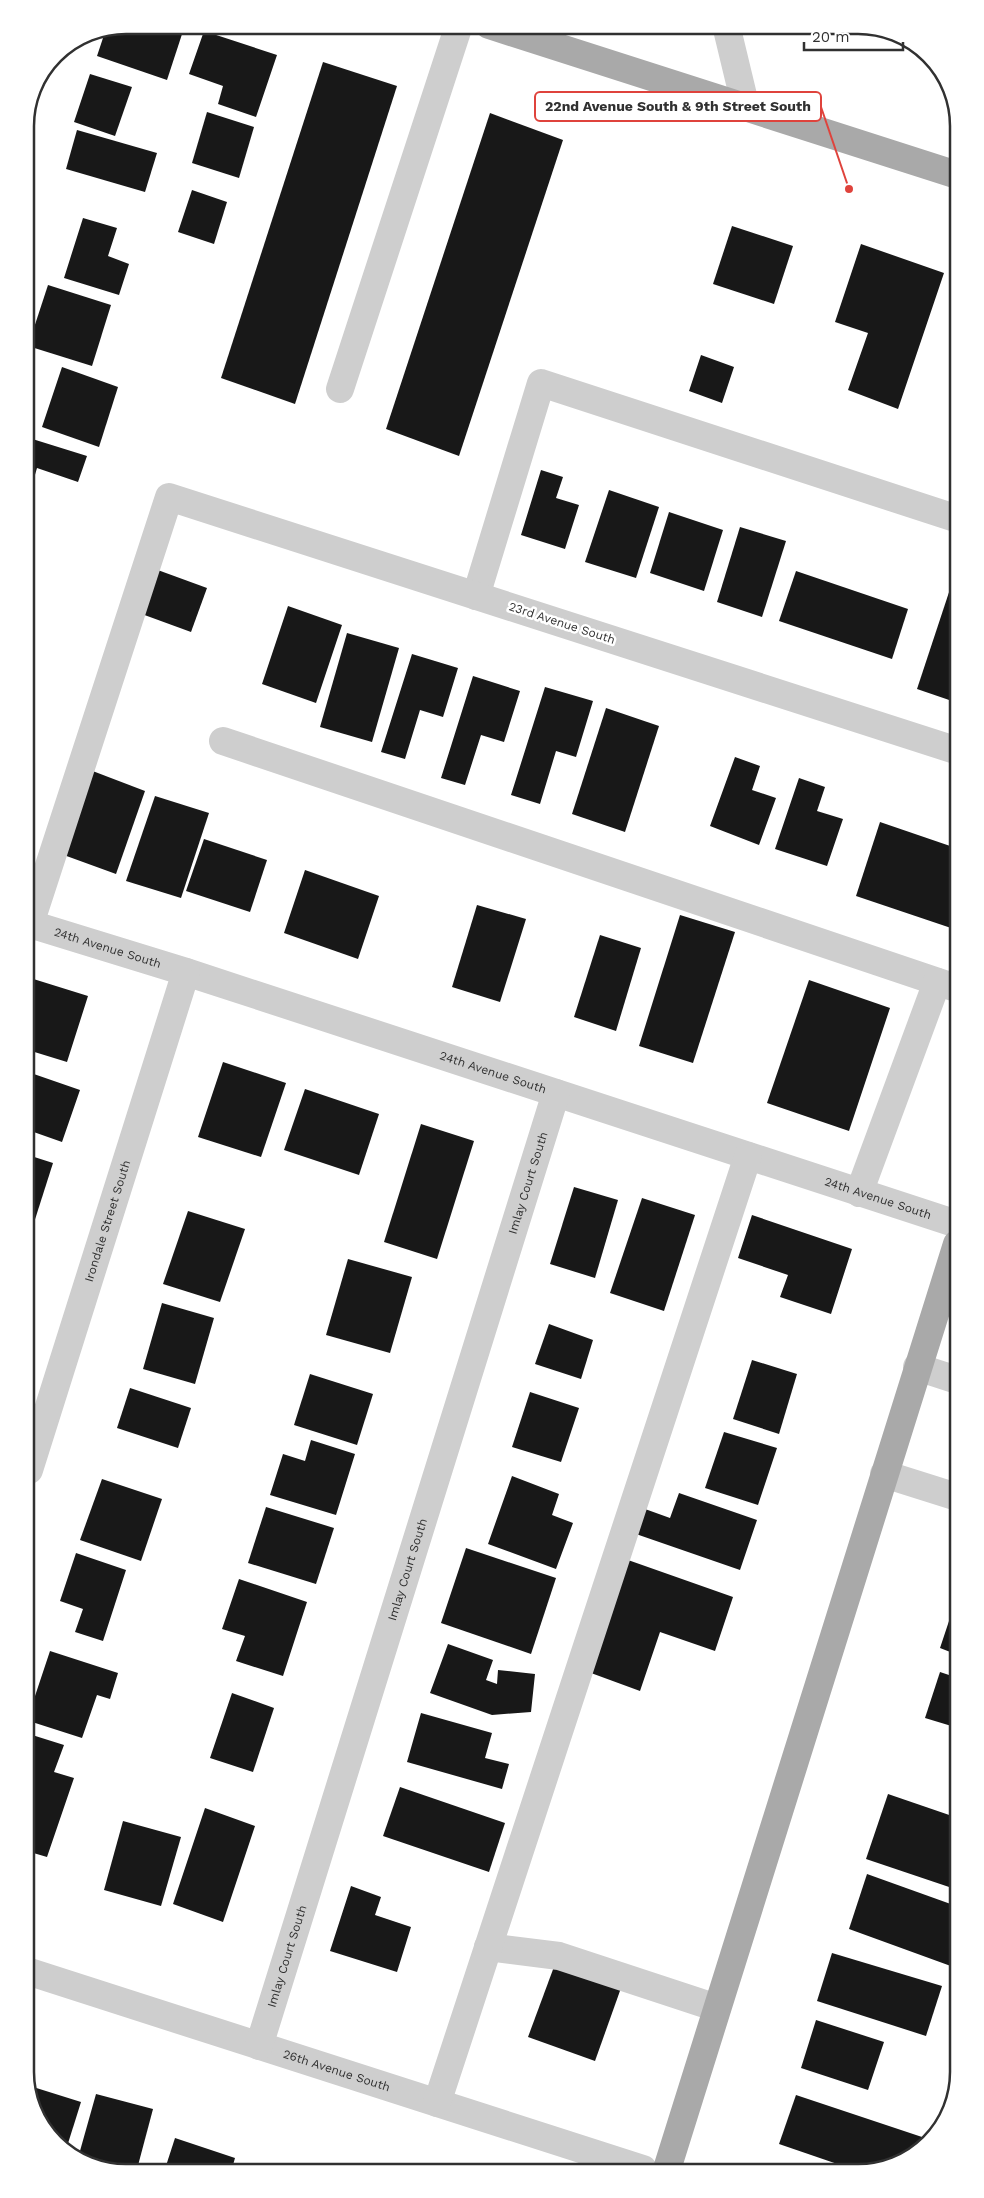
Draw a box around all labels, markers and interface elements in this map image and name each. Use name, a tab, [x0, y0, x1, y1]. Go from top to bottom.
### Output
scale bar	[804, 20, 903, 52]
text: 20 m	[812, 28, 850, 46]
callout: 22nd Avenue South & 9th Street South	[535, 92, 821, 121]
text: 22nd Avenue South & 9th Street South	[545, 98, 811, 114]
street label: 23rd Avenue South	[507, 599, 617, 647]
street label: 24th Avenue South	[52, 925, 163, 971]
street label: 24th Avenue South	[438, 1048, 548, 1096]
street label: Imlay Court South	[505, 1130, 550, 1236]
street label: Irondale Street South	[82, 1158, 133, 1284]
street label: 24th Avenue South	[823, 1174, 933, 1222]
street label: Imlay Court South	[385, 1517, 430, 1622]
street label: Imlay Court South	[264, 1903, 309, 2009]
street label: 26th Avenue South	[281, 2047, 392, 2094]

